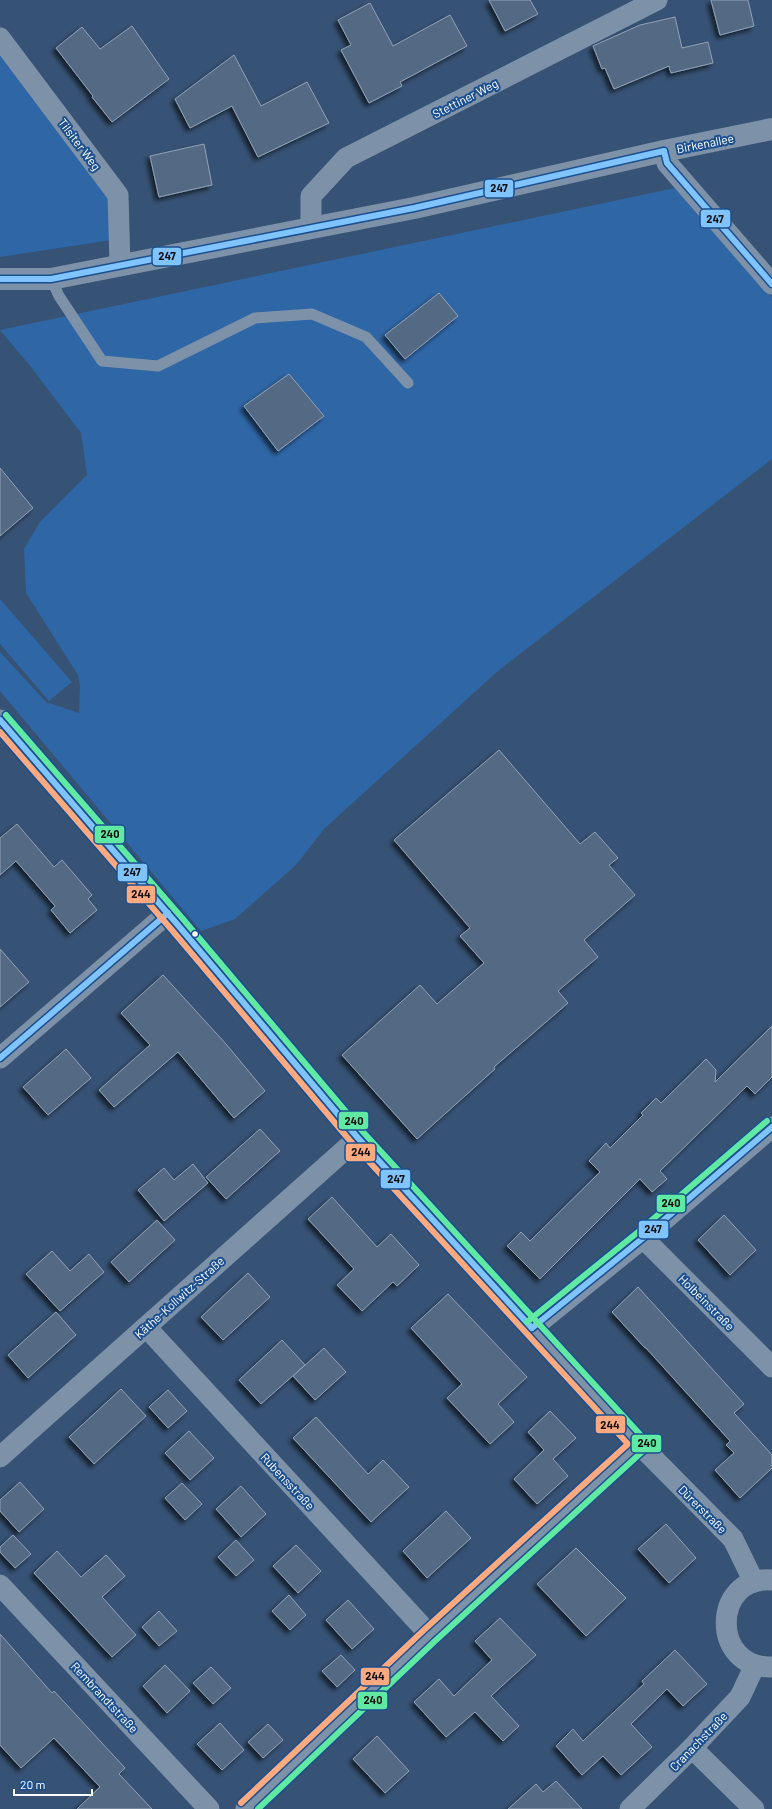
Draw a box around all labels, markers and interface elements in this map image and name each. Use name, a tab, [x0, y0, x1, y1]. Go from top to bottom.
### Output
street label: Stettiner Weg	[430, 76, 500, 120]
street label: Tilsiter Weg	[56, 115, 104, 173]
street label: Birkenallee	[675, 131, 735, 155]
line badge: 247	[484, 179, 514, 198]
text: 247	[490, 181, 508, 194]
line badge: 247	[700, 209, 731, 228]
text: 247	[706, 212, 724, 225]
line badge: 247	[152, 247, 182, 266]
text: 247	[158, 249, 176, 262]
line badge: 240	[94, 825, 125, 844]
text: 240	[100, 827, 120, 840]
line badge: 247	[117, 863, 148, 882]
text: 247	[123, 865, 141, 878]
line badge: 244	[126, 885, 156, 904]
text: 244	[131, 887, 151, 900]
unlabelled marker	[190, 929, 200, 939]
line badge: 240	[338, 1111, 369, 1130]
text: 240	[344, 1114, 364, 1127]
line badge: 244	[345, 1143, 376, 1162]
text: 244	[351, 1145, 371, 1158]
line badge: 247	[380, 1169, 411, 1189]
text: 247	[387, 1172, 405, 1185]
line badge: 240	[656, 1194, 686, 1213]
text: 240	[661, 1196, 681, 1209]
line badge: 247	[638, 1220, 669, 1239]
text: 247	[644, 1222, 662, 1235]
street label: Käthe-Kollwitz-Straße	[131, 1253, 227, 1341]
street label: Holbeinstraße	[676, 1271, 738, 1333]
line badge: 244	[595, 1415, 626, 1434]
text: 244	[600, 1418, 620, 1431]
line badge: 240	[631, 1434, 662, 1453]
text: 240	[637, 1436, 657, 1449]
street label: Rubensstraße	[258, 1450, 318, 1512]
street label: Dürerstraße	[676, 1482, 730, 1536]
street label: Rembrandtstraße	[69, 1659, 141, 1735]
line badge: 244	[360, 1667, 390, 1686]
text: 244	[365, 1669, 385, 1682]
line badge: 240	[357, 1691, 388, 1710]
text: 240	[363, 1693, 383, 1706]
street label: Cranachstraße	[666, 1709, 730, 1773]
scale bar	[14, 1771, 92, 1797]
text: 20 m	[20, 1777, 46, 1791]

